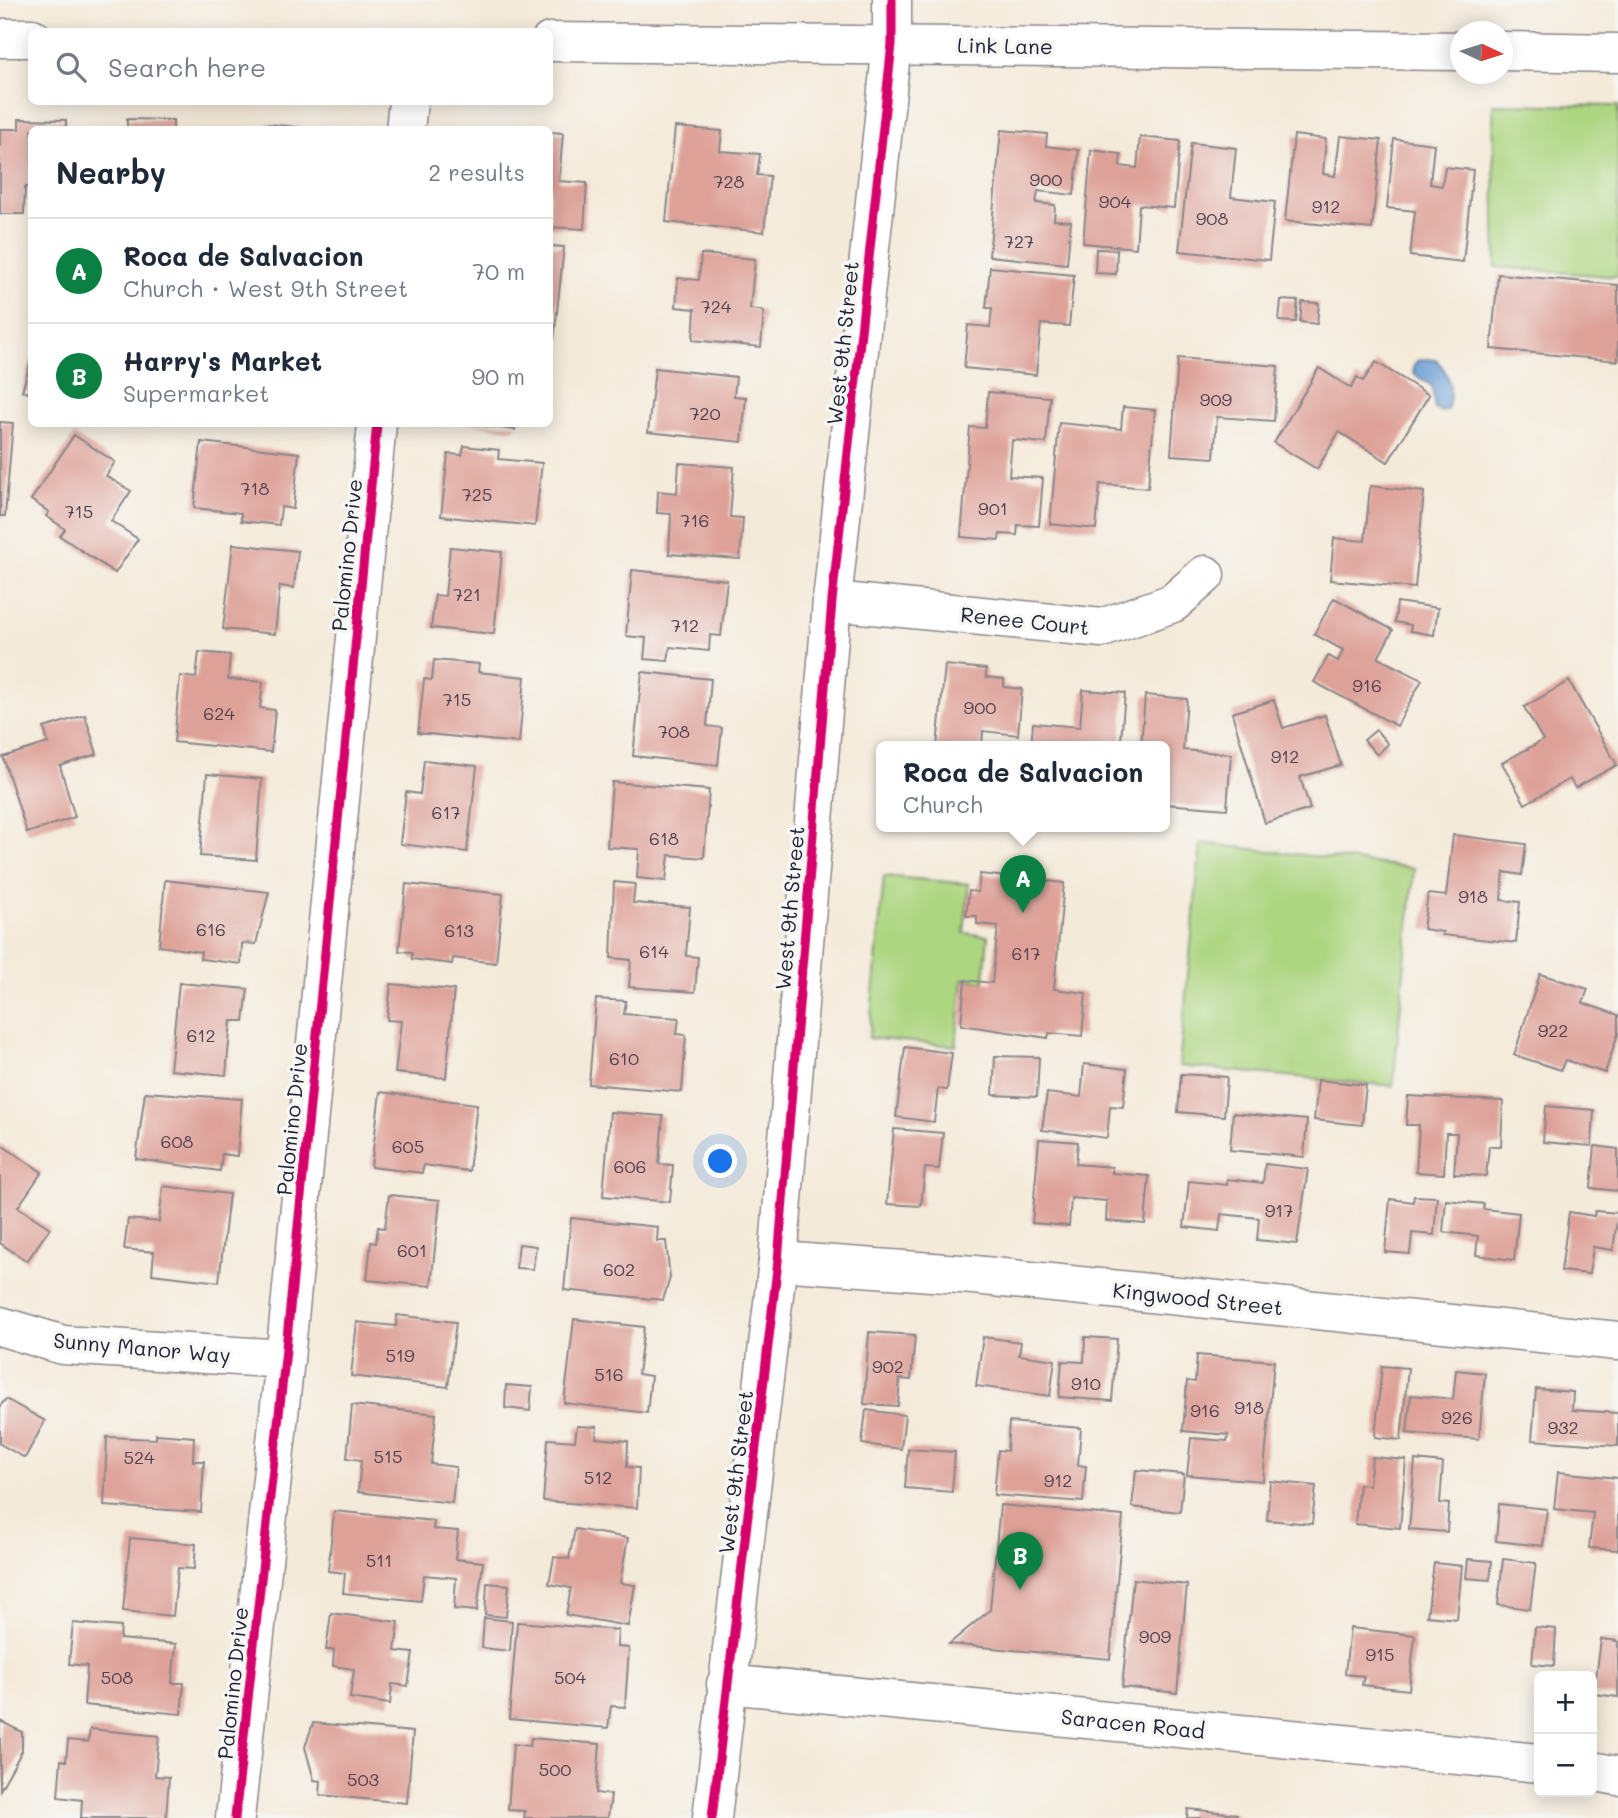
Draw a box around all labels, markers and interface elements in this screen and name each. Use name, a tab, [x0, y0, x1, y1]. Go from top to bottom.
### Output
north arrow	[1450, 21, 1513, 84]
search box	[28, 28, 553, 105]
street label: Link Lane	[957, 31, 1053, 59]
icon: search	[52, 48, 90, 86]
text: Search here	[108, 50, 266, 84]
text: Nearby	[56, 152, 166, 192]
text: 2 results	[428, 157, 525, 187]
house number: 900	[1030, 167, 1062, 191]
house number: 728	[714, 169, 745, 193]
house number: 904	[1099, 189, 1132, 213]
house number: 912	[1312, 194, 1340, 218]
house number: 908	[1196, 206, 1228, 230]
house number: 727	[1004, 229, 1034, 253]
text: Roca de Salvacion	[123, 239, 363, 273]
text: A	[71, 256, 87, 286]
text: 70 m	[472, 256, 525, 286]
street label: West 9th Street	[820, 260, 864, 426]
text: Church · West 9th Street	[123, 273, 408, 303]
house number: 724	[701, 294, 732, 318]
text: Harry's Market	[123, 344, 322, 378]
text: B	[71, 361, 87, 391]
text: 90 m	[472, 361, 525, 391]
text: Supermarket	[123, 378, 269, 408]
house number: 909	[1200, 387, 1233, 411]
house number: 720	[689, 401, 721, 425]
house number: 718	[241, 476, 270, 500]
street label: Palomino Drive	[325, 477, 367, 633]
house number: 725	[462, 482, 492, 506]
house number: 901	[978, 496, 1008, 520]
house number: 715	[65, 499, 93, 523]
house number: 716	[681, 508, 709, 532]
house number: 721	[453, 582, 481, 606]
street label: Renee Court	[959, 600, 1091, 640]
house number: 712	[671, 613, 699, 637]
house number: 916	[1352, 673, 1382, 697]
house number: 715	[443, 687, 471, 711]
house number: 900	[964, 695, 996, 719]
house number: 624	[203, 701, 235, 725]
house number: 708	[658, 719, 690, 743]
popup	[876, 741, 1170, 832]
house number: 912	[1271, 744, 1299, 768]
text: Roca de Salvacion	[903, 755, 1143, 789]
text: Church	[903, 789, 983, 819]
house number: 617	[432, 800, 460, 824]
street label: West 9th Street	[768, 825, 810, 991]
house number: 618	[649, 826, 679, 850]
pin: A	[1000, 855, 1046, 913]
house number: 918	[1458, 884, 1488, 908]
house number: 616	[196, 917, 226, 941]
house number: 613	[444, 918, 474, 942]
house number: 614	[639, 939, 669, 963]
house number: 617	[1012, 941, 1040, 965]
house number: 922	[1538, 1018, 1568, 1042]
house number: 612	[187, 1023, 215, 1047]
street label: Palomino Drive	[270, 1041, 312, 1197]
house number: 610	[609, 1046, 639, 1070]
house number: 608	[161, 1129, 194, 1153]
house number: 605	[392, 1134, 424, 1158]
your location	[703, 1144, 737, 1178]
house number: 606	[614, 1154, 646, 1178]
house number: 917	[1265, 1198, 1293, 1222]
house number: 601	[397, 1238, 427, 1262]
house number: 602	[603, 1257, 635, 1281]
street label: Kingwood Street	[1112, 1276, 1284, 1320]
street label: Sunny Manor Way	[52, 1326, 232, 1368]
house number: 519	[385, 1343, 415, 1367]
house number: 902	[872, 1354, 904, 1378]
house number: 516	[594, 1362, 624, 1386]
house number: 910	[1071, 1371, 1101, 1395]
street label: West 9th Street	[712, 1389, 758, 1555]
house number: 918	[1234, 1395, 1264, 1419]
house number: 916	[1190, 1398, 1220, 1422]
house number: 926	[1441, 1405, 1473, 1429]
house number: 932	[1547, 1415, 1579, 1439]
house number: 515	[373, 1444, 403, 1468]
house number: 524	[123, 1445, 155, 1469]
house number: 512	[584, 1465, 612, 1489]
house number: 912	[1044, 1468, 1072, 1492]
pin: B	[997, 1532, 1043, 1590]
house number: 511	[366, 1548, 392, 1572]
street label: Palomino Drive	[211, 1605, 253, 1761]
house number: 909	[1139, 1624, 1172, 1648]
house number: 915	[1365, 1642, 1395, 1666]
house number: 508	[101, 1665, 133, 1689]
house number: 504	[554, 1665, 587, 1689]
map controls	[1534, 1671, 1597, 1797]
button: +	[1534, 1671, 1597, 1734]
street label: Saracen Road	[1060, 1702, 1206, 1744]
button: −	[1534, 1734, 1597, 1797]
house number: 500	[539, 1757, 571, 1781]
house number: 503	[347, 1767, 379, 1791]

